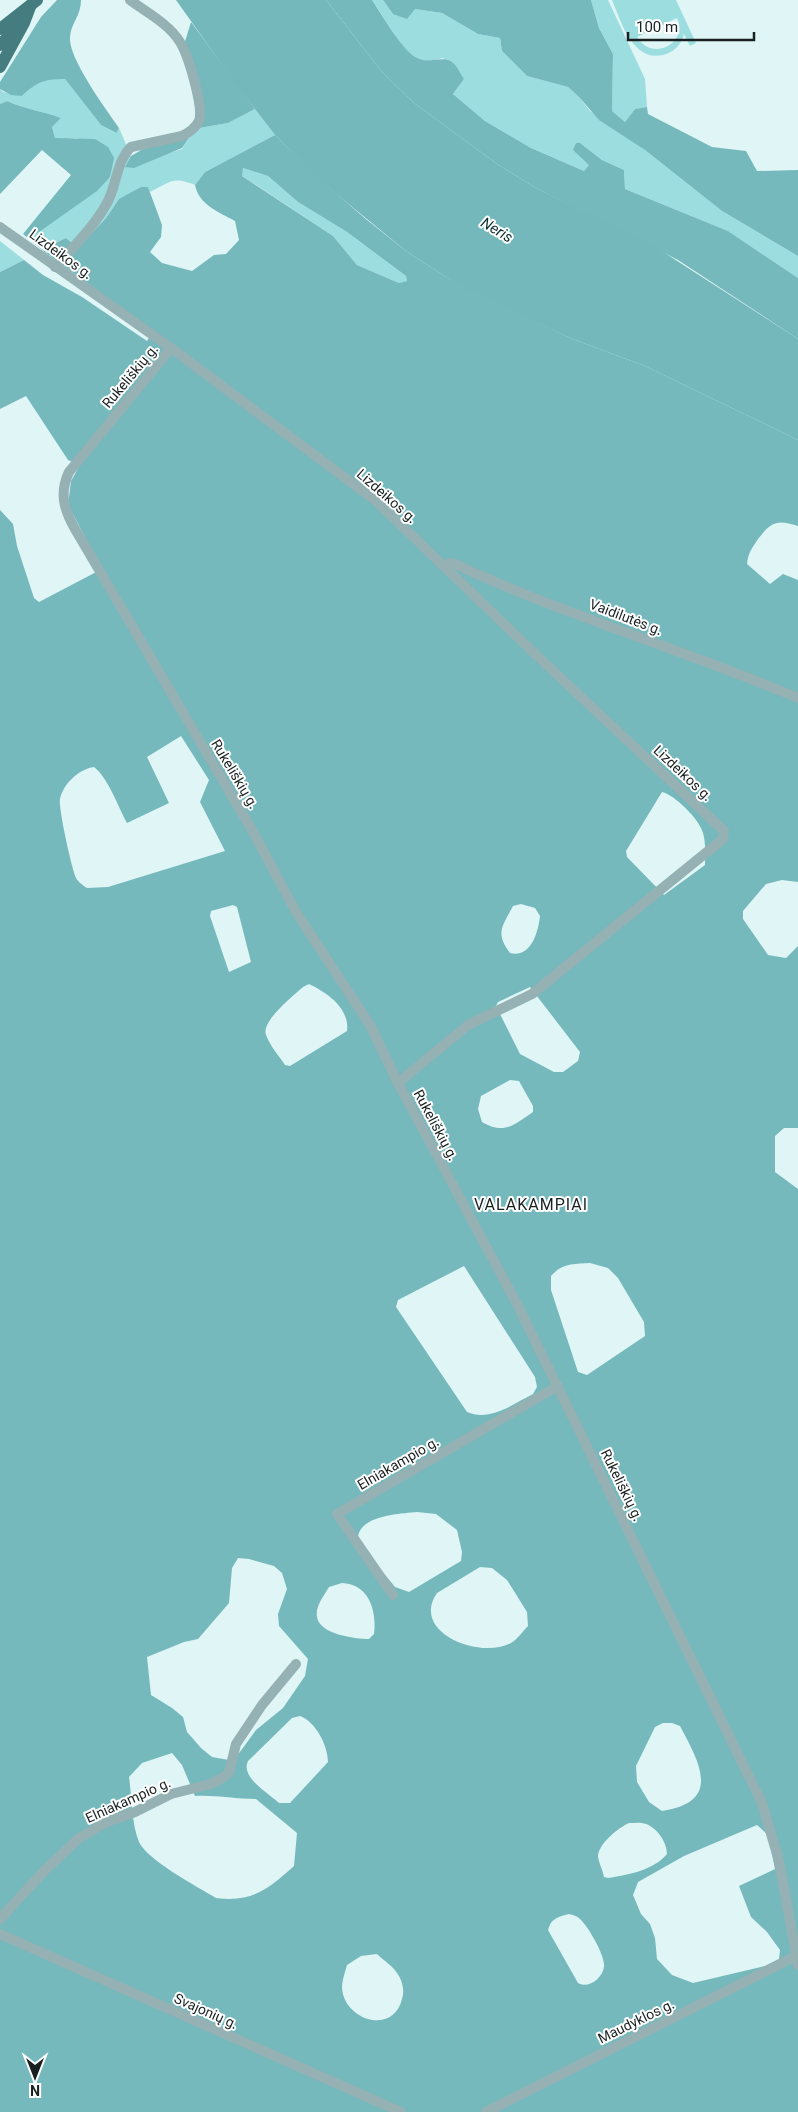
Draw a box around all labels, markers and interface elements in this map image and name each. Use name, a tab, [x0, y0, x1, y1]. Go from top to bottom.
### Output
scale bar	[628, 10, 754, 42]
text: 100 m	[636, 18, 678, 36]
water label: Neris	[478, 214, 516, 246]
street label: Lizdeikos g.	[26, 226, 96, 282]
street label: Rukeliškių g.	[99, 341, 161, 411]
street label: Lizdeikos g.	[354, 466, 420, 526]
street label: Vaidilutės g.	[588, 596, 664, 638]
street label: Rukeliškių g.	[208, 736, 262, 812]
street label: Lizdeikos g.	[651, 742, 715, 804]
street label: Rukeliškių g.	[411, 1087, 461, 1163]
district label: VALAKAMPIAI	[474, 1195, 588, 1214]
street label: Elniakampio g.	[354, 1433, 442, 1493]
street label: Rukeliškių g.	[598, 1446, 646, 1524]
street label: Elniakampio g.	[83, 1774, 173, 1826]
street label: Svajonių g.	[172, 1990, 240, 2032]
street label: Maudyklos g.	[595, 1996, 677, 2046]
north arrow	[10, 2052, 60, 2102]
text: N	[30, 2082, 40, 2098]

